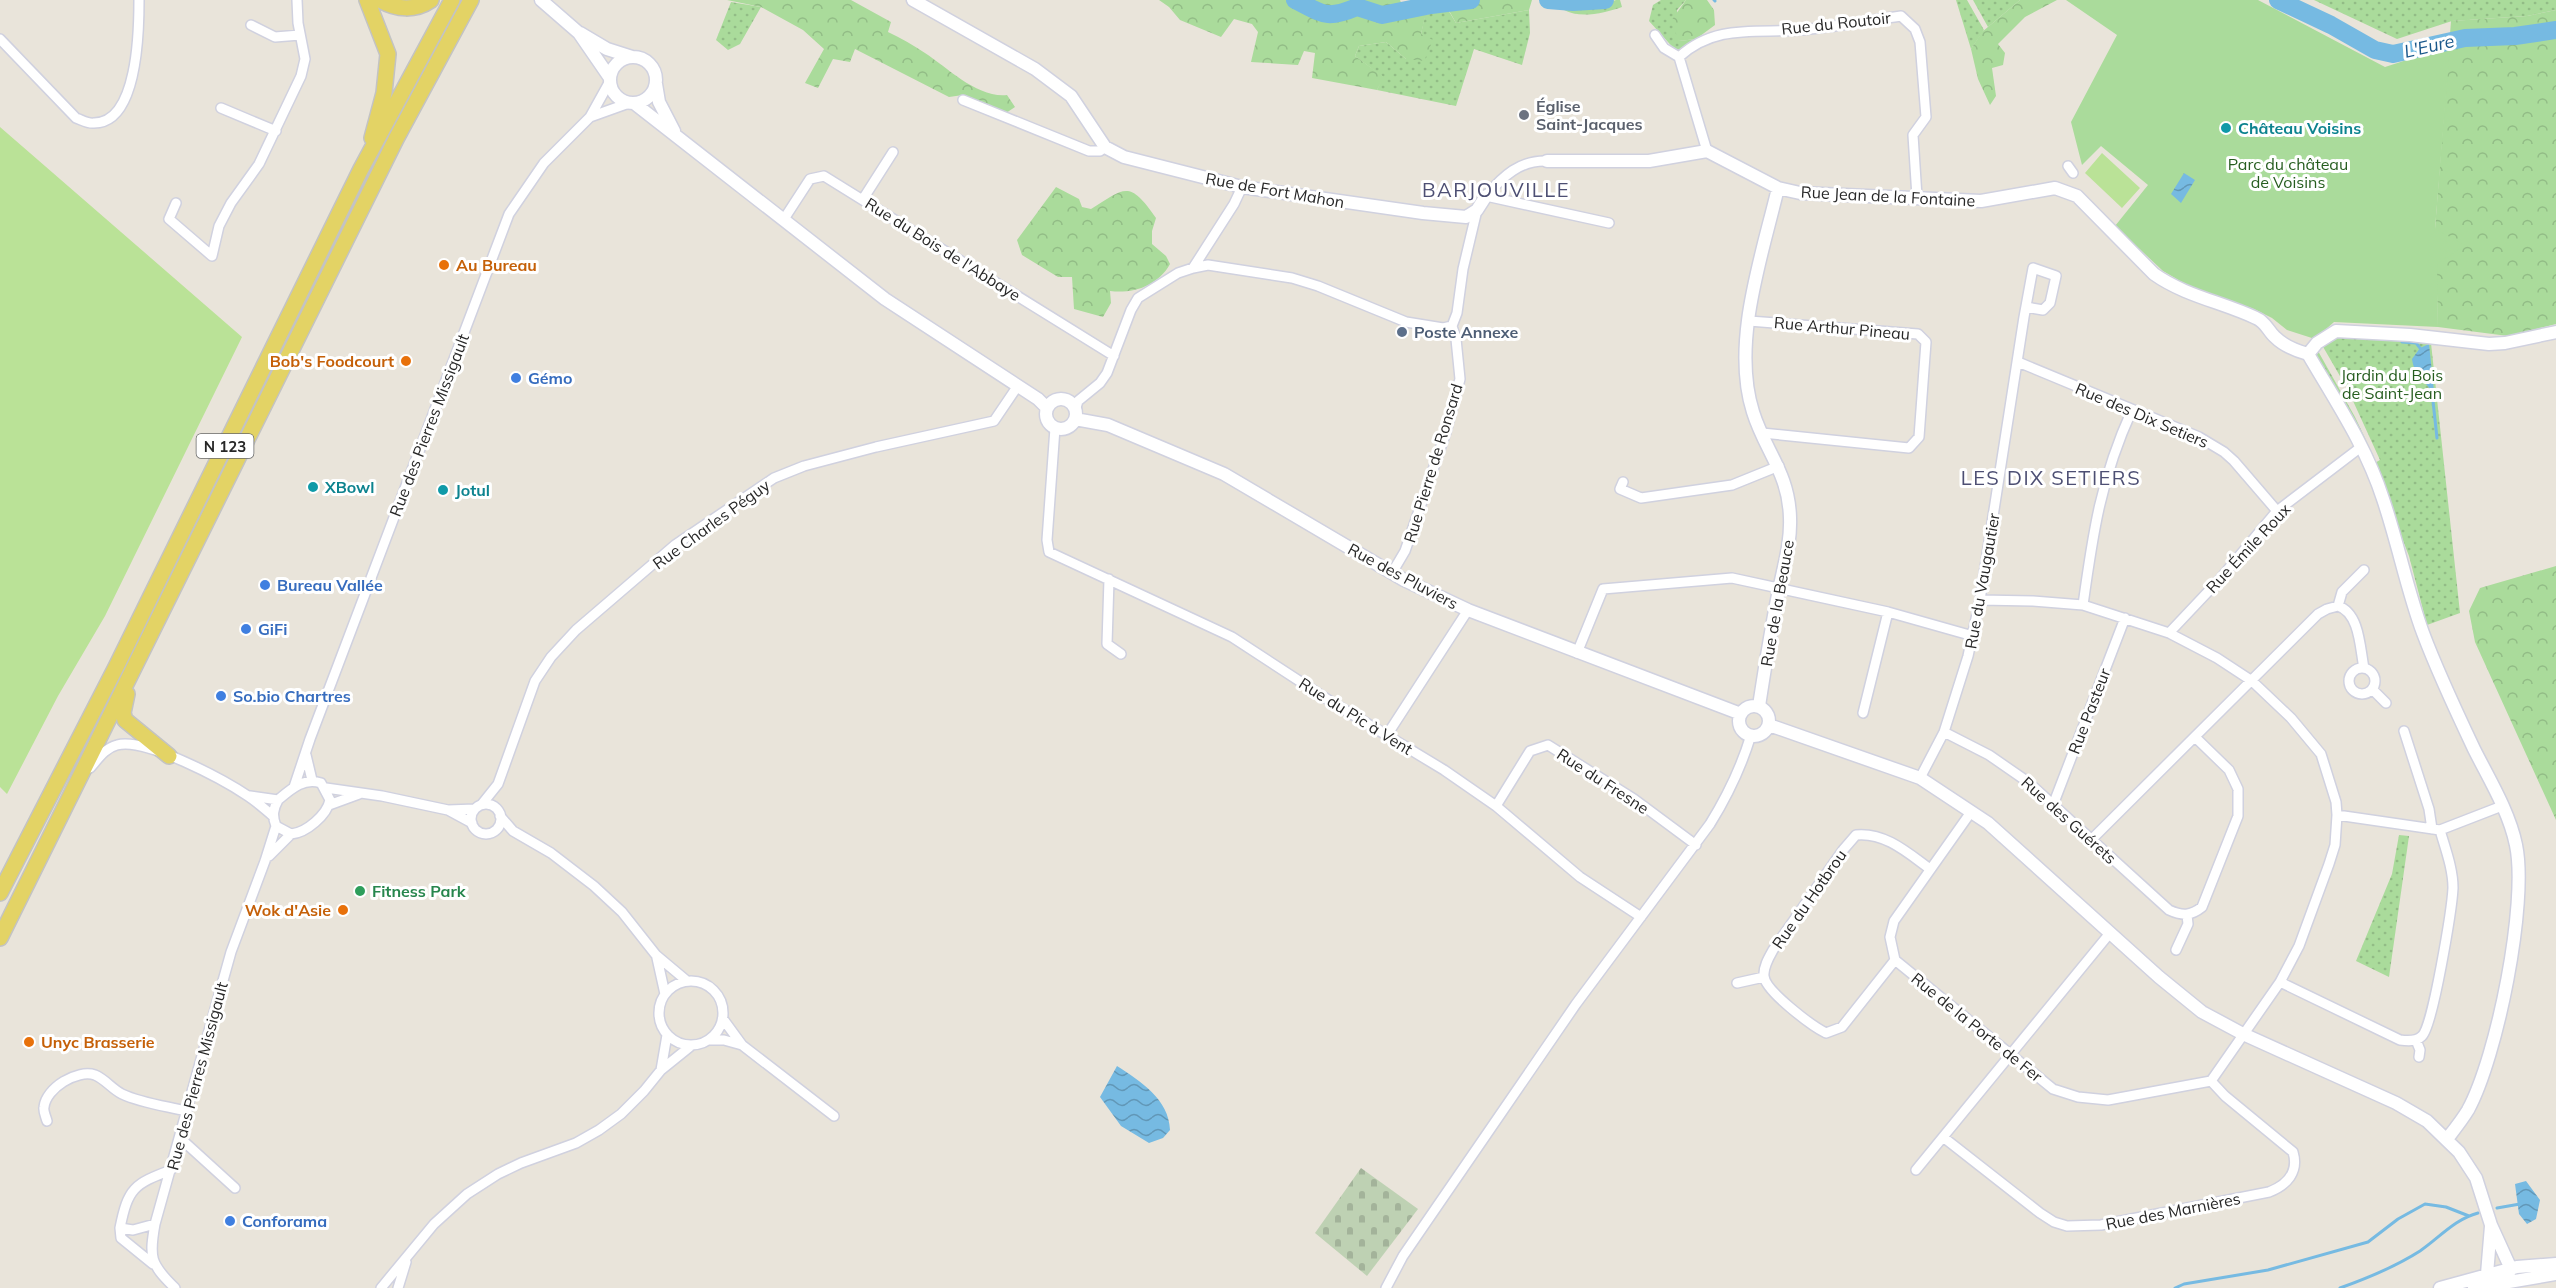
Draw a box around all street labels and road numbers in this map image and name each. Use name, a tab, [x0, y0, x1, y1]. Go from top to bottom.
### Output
street label: Rue du Routoir	[1780, 7, 1892, 39]
street label: Rue de Fort Mahon	[1204, 168, 1346, 212]
street label: Rue Jean de la Fontaine	[1800, 181, 1976, 211]
street label: Rue du Bois de l'Abbaye	[862, 193, 1024, 305]
street label: Rue Arthur Pineau	[1773, 312, 1911, 344]
street label: Rue des Pierres Missigault	[385, 331, 473, 519]
street label: Rue des Dix Setiers	[2072, 378, 2212, 452]
street label: Rue Pierre de Ronsard	[1399, 381, 1467, 545]
road number: N 123	[196, 434, 254, 458]
street label: Rue Charles Péguy	[649, 475, 774, 573]
street label: Rue Émile Roux	[2201, 499, 2295, 597]
street label: Rue du Vaugautier	[1960, 511, 2004, 651]
street label: Rue de la Beauce	[1756, 538, 1798, 668]
street label: Rue des Pluviers	[1345, 539, 1461, 613]
street label: Rue Pasteur	[2064, 665, 2115, 757]
street label: Rue du Pic à Vent	[1295, 673, 1417, 759]
street label: Rue du Fresne	[1553, 744, 1653, 818]
street label: Rue des Guérets	[2017, 772, 2121, 868]
street label: Rue du Hotbrou	[1767, 845, 1851, 953]
street label: Rue de la Porte de Fer	[1907, 968, 2047, 1086]
street label: Rue des Pierres Missigault	[162, 979, 232, 1172]
street label: Rue des Marnières	[2104, 1188, 2242, 1234]

